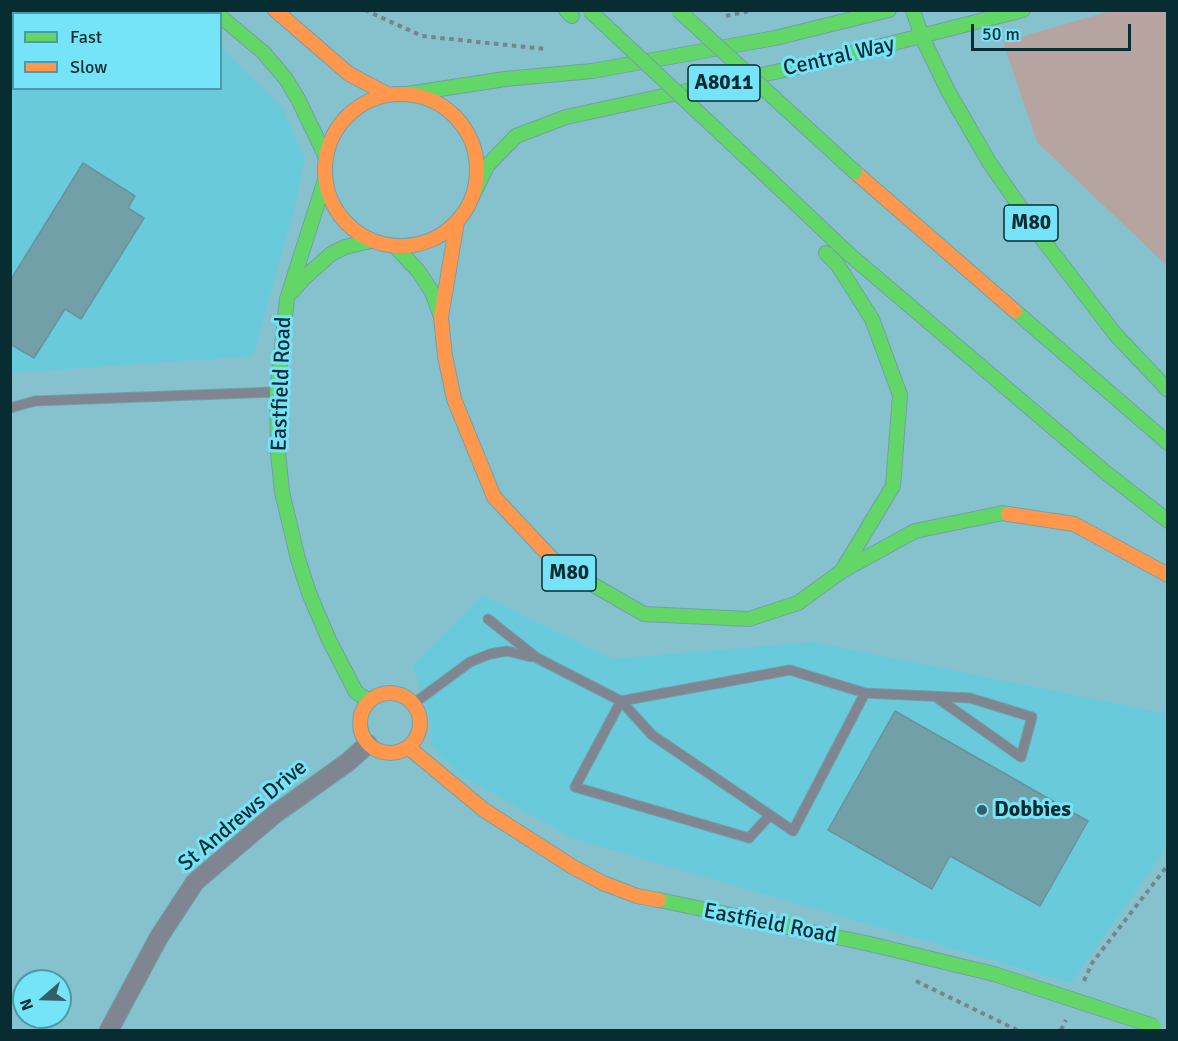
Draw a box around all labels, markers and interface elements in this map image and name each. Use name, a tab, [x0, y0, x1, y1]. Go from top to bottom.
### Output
legend	[12, 12, 222, 90]
scale bar	[974, 12, 1134, 50]
text: 50 m	[982, 23, 1020, 45]
text: Fast	[70, 26, 102, 48]
street label: Central Way	[781, 31, 897, 83]
text: Slow	[70, 56, 107, 78]
road number: A8011	[688, 65, 760, 101]
road number: M80	[1004, 205, 1058, 241]
street label: Eastfield Road	[266, 316, 298, 452]
road number: M80	[542, 555, 596, 591]
street label: St Andrews Drive	[173, 755, 313, 877]
place label: Dobbies	[994, 797, 1071, 823]
marker: Dobbies	[975, 803, 989, 817]
street label: Eastfield Road	[701, 898, 839, 950]
north arrow	[12, 969, 72, 1029]
text: N	[16, 996, 38, 1013]

